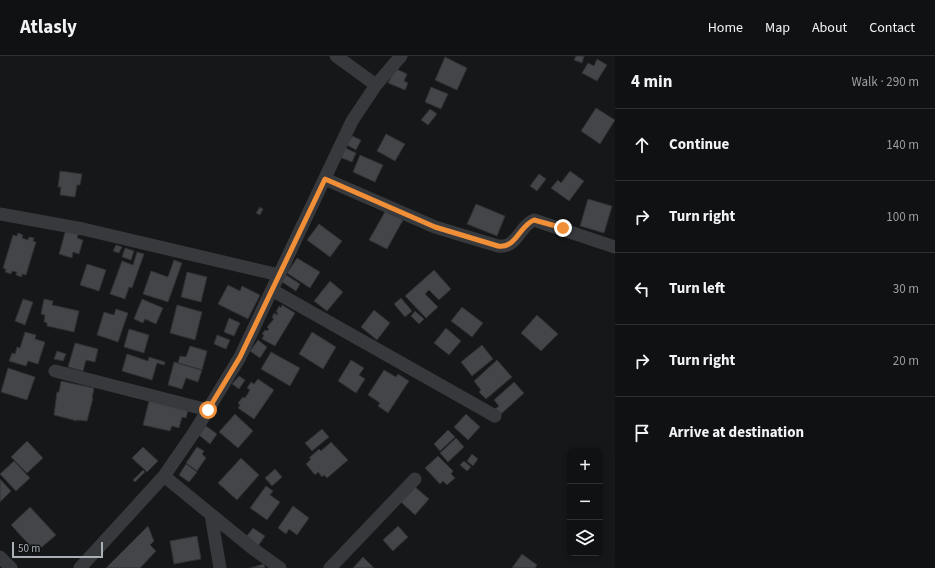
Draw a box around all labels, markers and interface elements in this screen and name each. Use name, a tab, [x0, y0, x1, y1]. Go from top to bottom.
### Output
text: Atlasly	[20, 14, 77, 41]
text: Home	[708, 18, 743, 38]
text: Map	[765, 18, 790, 38]
text: About	[812, 18, 847, 38]
text: Contact	[869, 18, 915, 38]
text: 4 min	[631, 70, 672, 94]
text: Walk · 290 m	[851, 73, 919, 91]
icon: ahead	[631, 134, 653, 156]
text: Continue	[669, 134, 729, 155]
text: 140 m	[886, 136, 919, 154]
icon: right	[631, 206, 653, 228]
text: Turn right	[669, 206, 735, 227]
text: 100 m	[886, 208, 919, 226]
route end	[554, 219, 572, 237]
icon: left	[631, 278, 653, 300]
text: Turn left	[669, 278, 725, 299]
text: 30 m	[893, 280, 919, 298]
icon: right	[631, 350, 653, 372]
text: Turn right	[669, 350, 735, 371]
text: 20 m	[893, 352, 919, 370]
route start	[199, 401, 217, 419]
icon: arrive	[631, 422, 653, 444]
text: Arrive at destination	[669, 422, 804, 443]
map controls	[567, 448, 603, 556]
button: +	[567, 448, 603, 484]
button: −	[567, 484, 603, 520]
button: layers	[567, 520, 603, 556]
scale bar	[12, 540, 103, 559]
text: 50 m	[18, 541, 40, 556]

